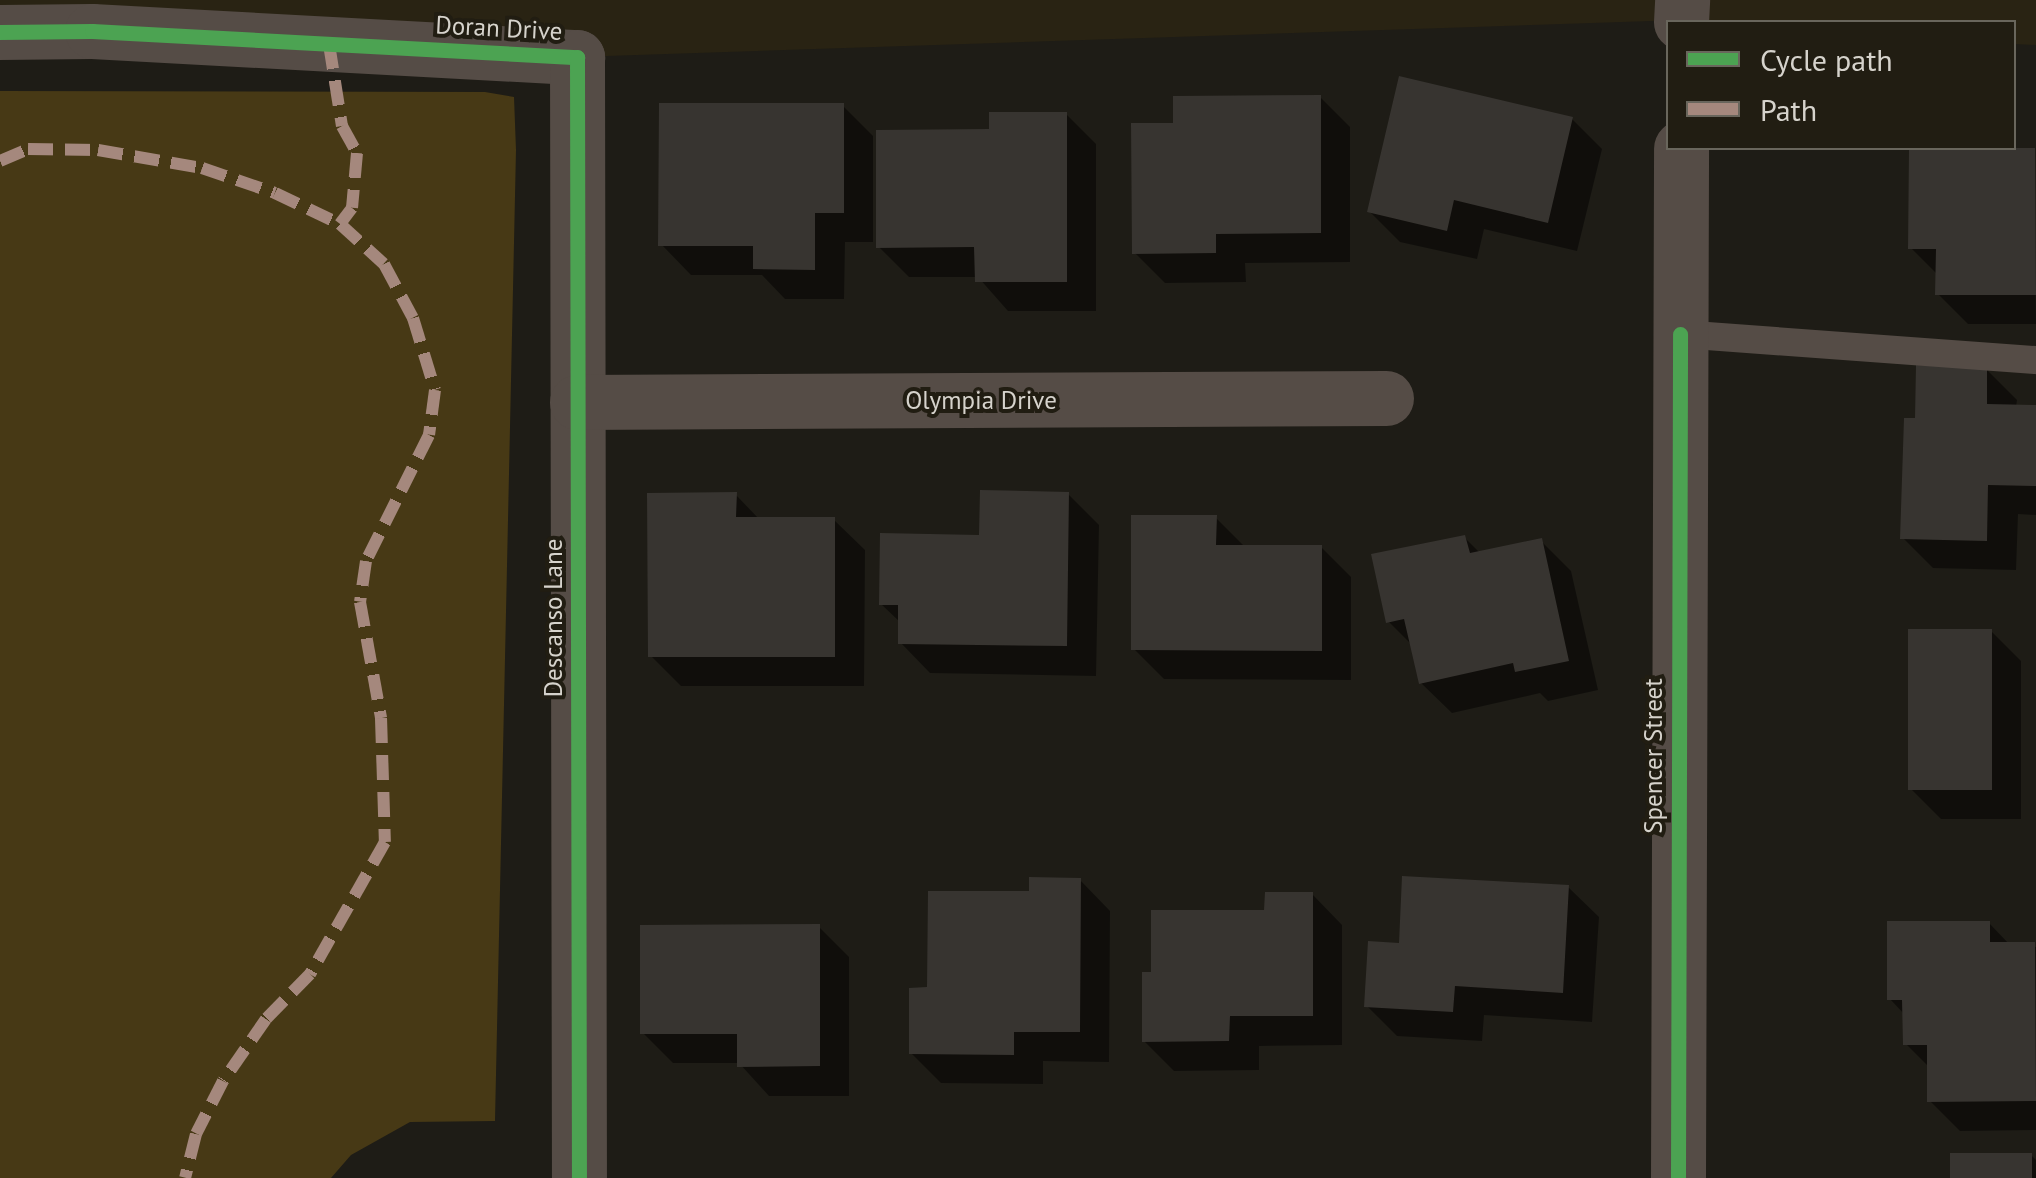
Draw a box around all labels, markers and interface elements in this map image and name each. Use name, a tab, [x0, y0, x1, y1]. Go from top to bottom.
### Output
street label: Doran Drive	[435, 10, 563, 46]
legend	[1666, 20, 2016, 150]
text: Cycle path	[1760, 40, 1893, 79]
text: Path	[1760, 90, 1817, 129]
street label: Olympia Drive	[905, 385, 1057, 415]
street label: Descanso Lane	[538, 539, 568, 697]
street label: Spencer Street	[1638, 678, 1668, 834]

